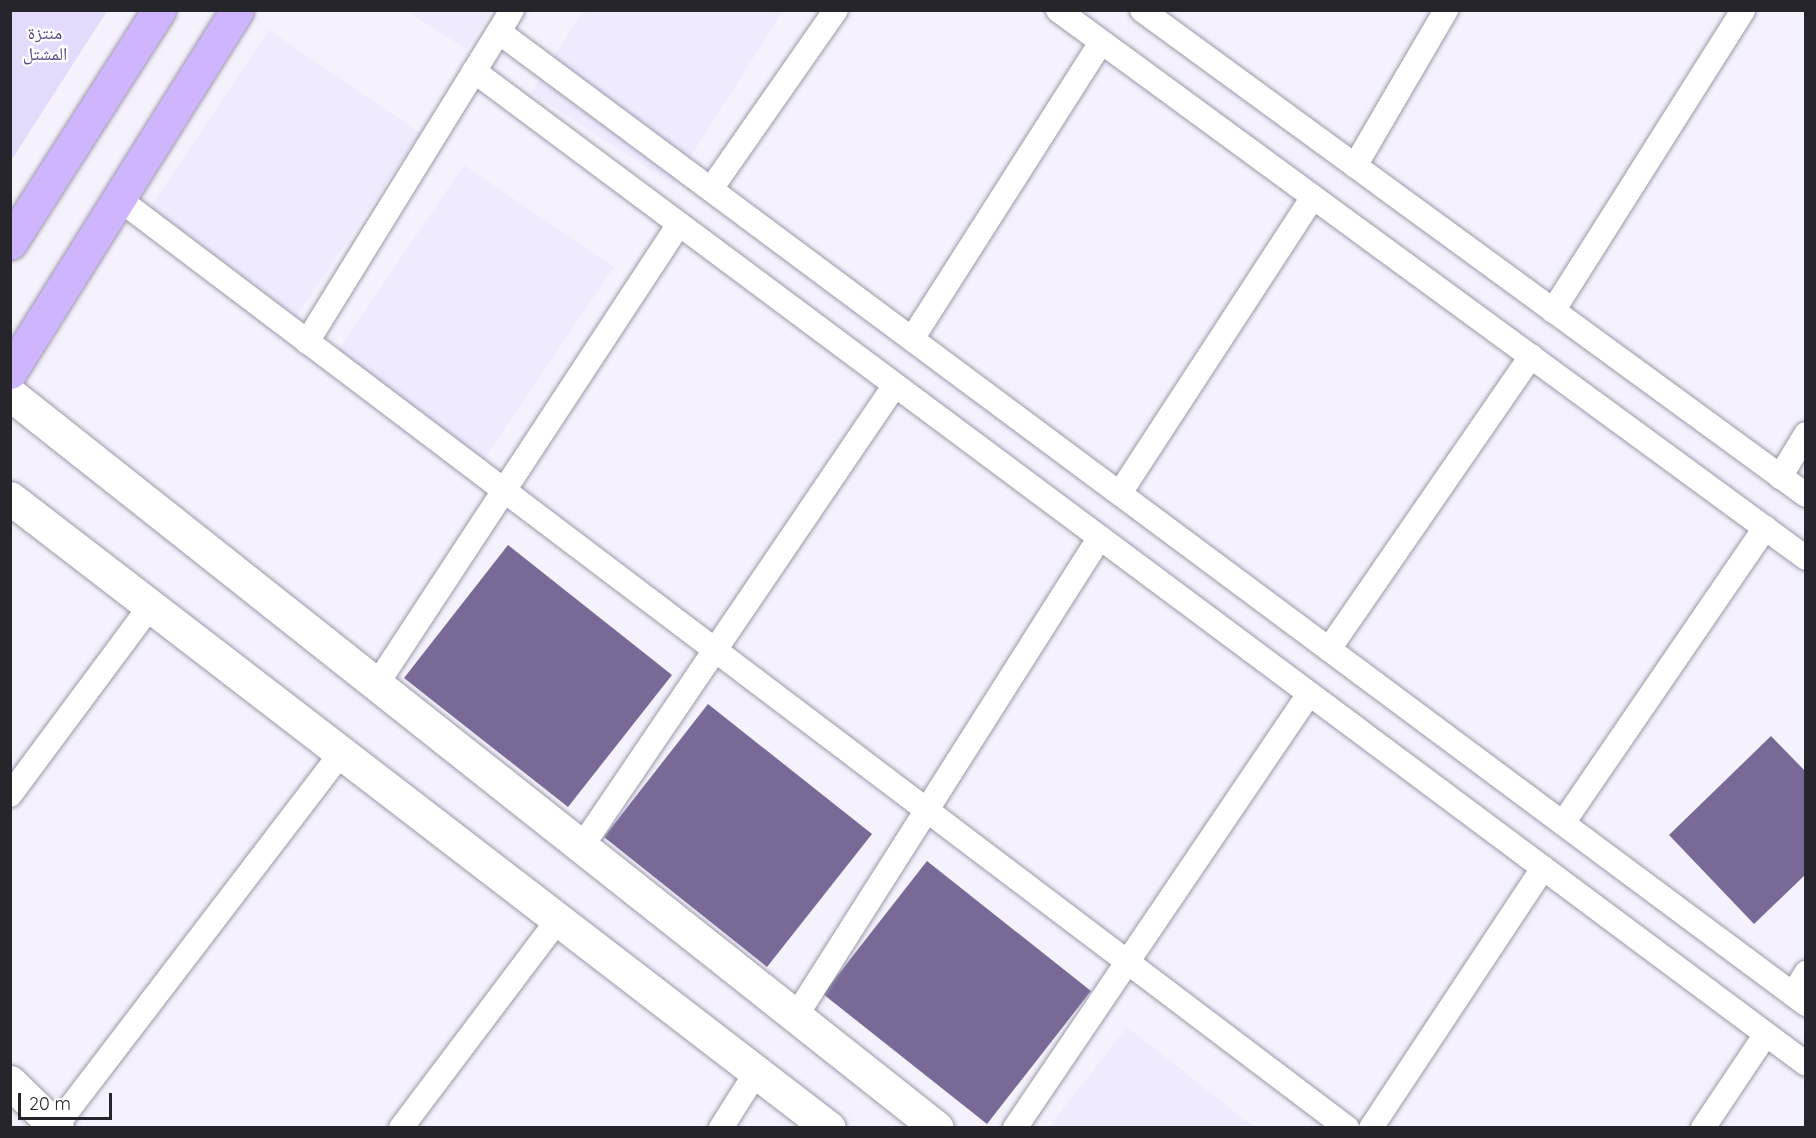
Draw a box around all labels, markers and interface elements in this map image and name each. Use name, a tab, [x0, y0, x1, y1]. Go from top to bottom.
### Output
park label: منتزة المشتل	[23, 23, 67, 66]
scale bar	[21, 1081, 116, 1119]
text: 20 m	[29, 1092, 71, 1115]

